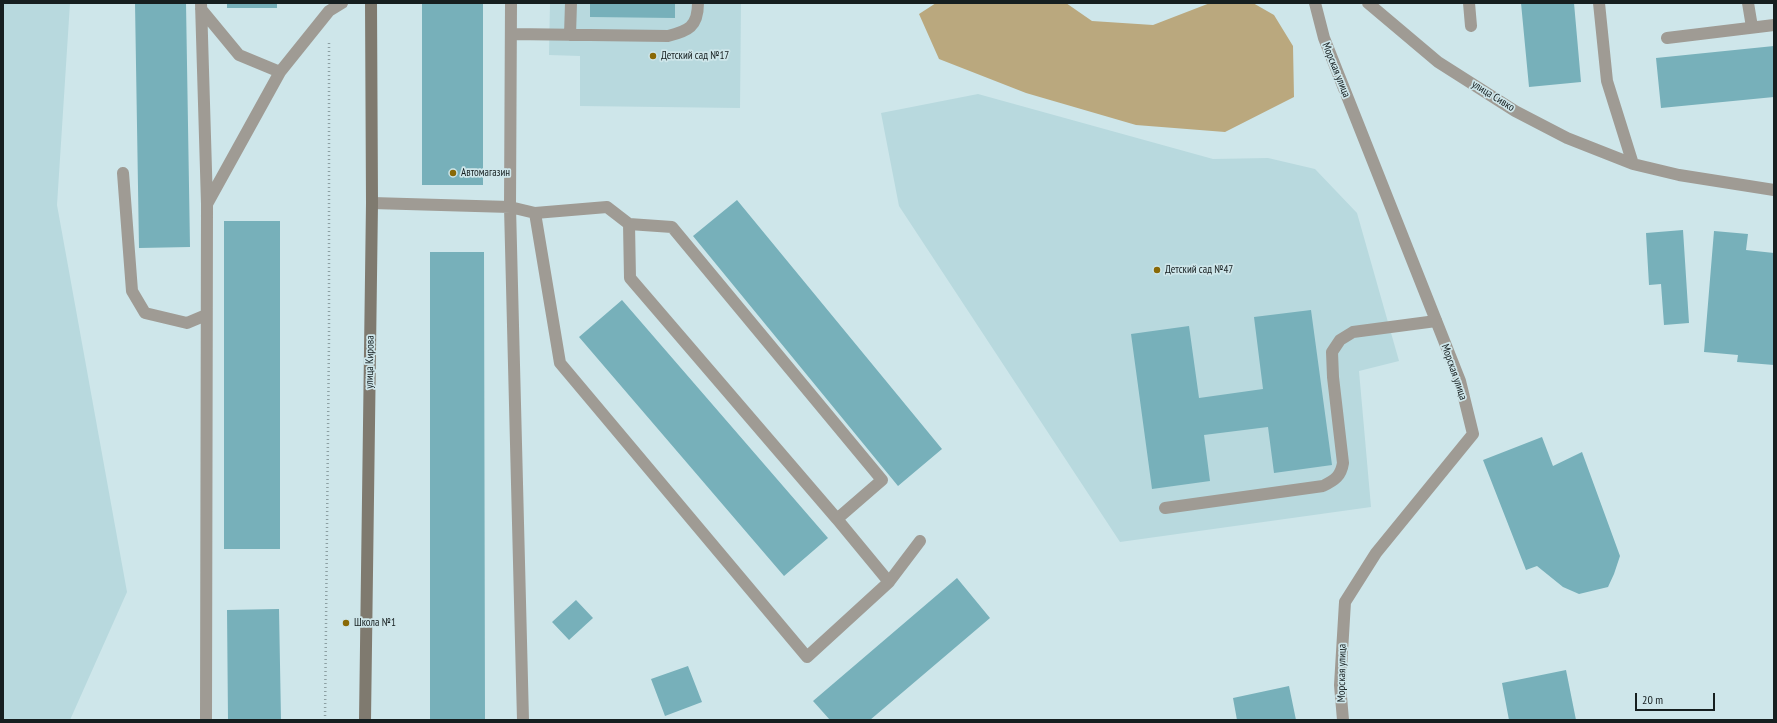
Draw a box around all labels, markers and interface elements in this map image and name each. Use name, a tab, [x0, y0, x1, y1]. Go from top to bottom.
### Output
street label: Морская улица	[1319, 41, 1353, 99]
place label: Детский сад №17	[661, 49, 729, 63]
marker: Детский сад №17	[648, 51, 658, 61]
street label: улица Сивко	[1469, 78, 1517, 114]
place label: Автомагазин	[461, 166, 510, 180]
marker: Автомагазин	[448, 168, 458, 178]
place label: Детский сад №47	[1165, 263, 1233, 277]
marker: Детский сад №47	[1152, 265, 1162, 275]
street label: улица Кирова	[363, 335, 377, 389]
street label: Морская улица	[1438, 342, 1470, 402]
place label: Школа №1	[354, 616, 396, 630]
marker: Школа №1	[341, 618, 351, 628]
street label: Морская улица	[1335, 644, 1349, 702]
scale bar	[1637, 685, 1717, 711]
text: 20 m	[1642, 692, 1663, 707]

